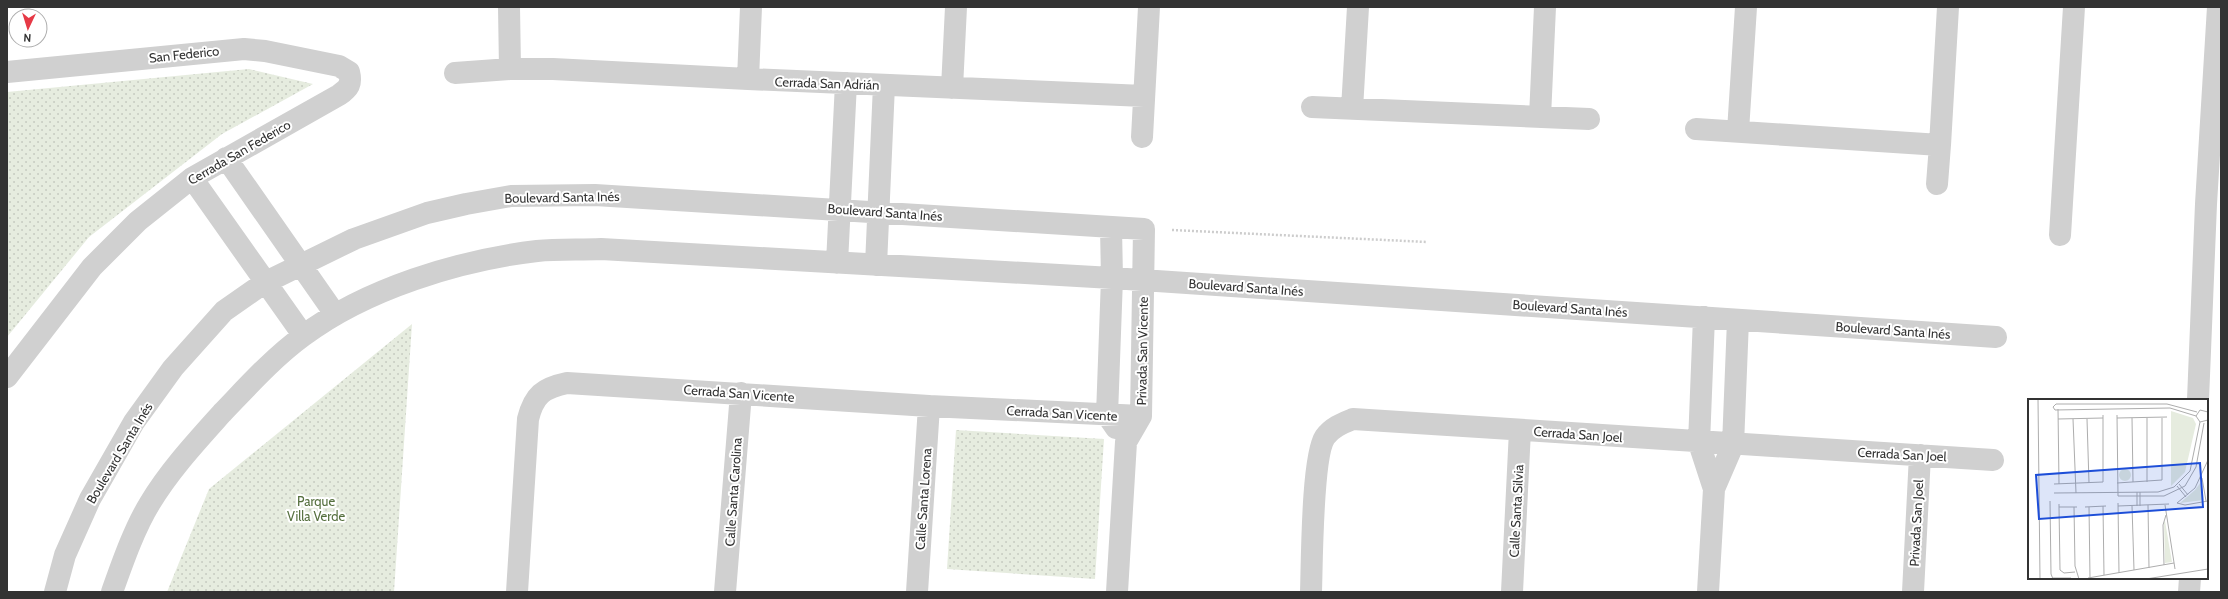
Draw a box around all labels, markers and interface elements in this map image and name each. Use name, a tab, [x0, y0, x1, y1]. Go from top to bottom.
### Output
north arrow	[8, 8, 48, 48]
text: N	[23, 31, 32, 45]
street label: San Federico	[148, 42, 220, 66]
street label: Cerrada San Adrián	[774, 73, 880, 93]
street label: Cerrada San Federico	[185, 116, 293, 188]
street label: Boulevard Santa Inés	[504, 188, 620, 206]
street label: Boulevard Santa Inés	[827, 200, 944, 224]
street label: Boulevard Santa Inés	[1188, 275, 1305, 299]
street label: Privada San Vicente	[1133, 296, 1151, 406]
street label: Boulevard Santa Inés	[1512, 296, 1629, 320]
street label: Boulevard Santa Inés	[1835, 318, 1952, 342]
street label: Cerrada San Vicente	[683, 381, 795, 405]
street label: Boulevard Santa Inés	[83, 399, 156, 506]
inset map	[2028, 399, 2208, 579]
street label: Cerrada San Vicente	[1006, 402, 1118, 424]
street label: Cerrada San Joel	[1533, 423, 1623, 445]
street label: Calle Santa Carolina	[721, 436, 745, 547]
street label: Cerrada San Joel	[1857, 444, 1947, 464]
street label: Calle Santa Lorena	[911, 447, 935, 550]
street label: Calle Santa Silvia	[1506, 463, 1526, 558]
street label: Privada San Joel	[1906, 479, 1926, 567]
park label: Parque Villa Verde	[287, 493, 345, 524]

